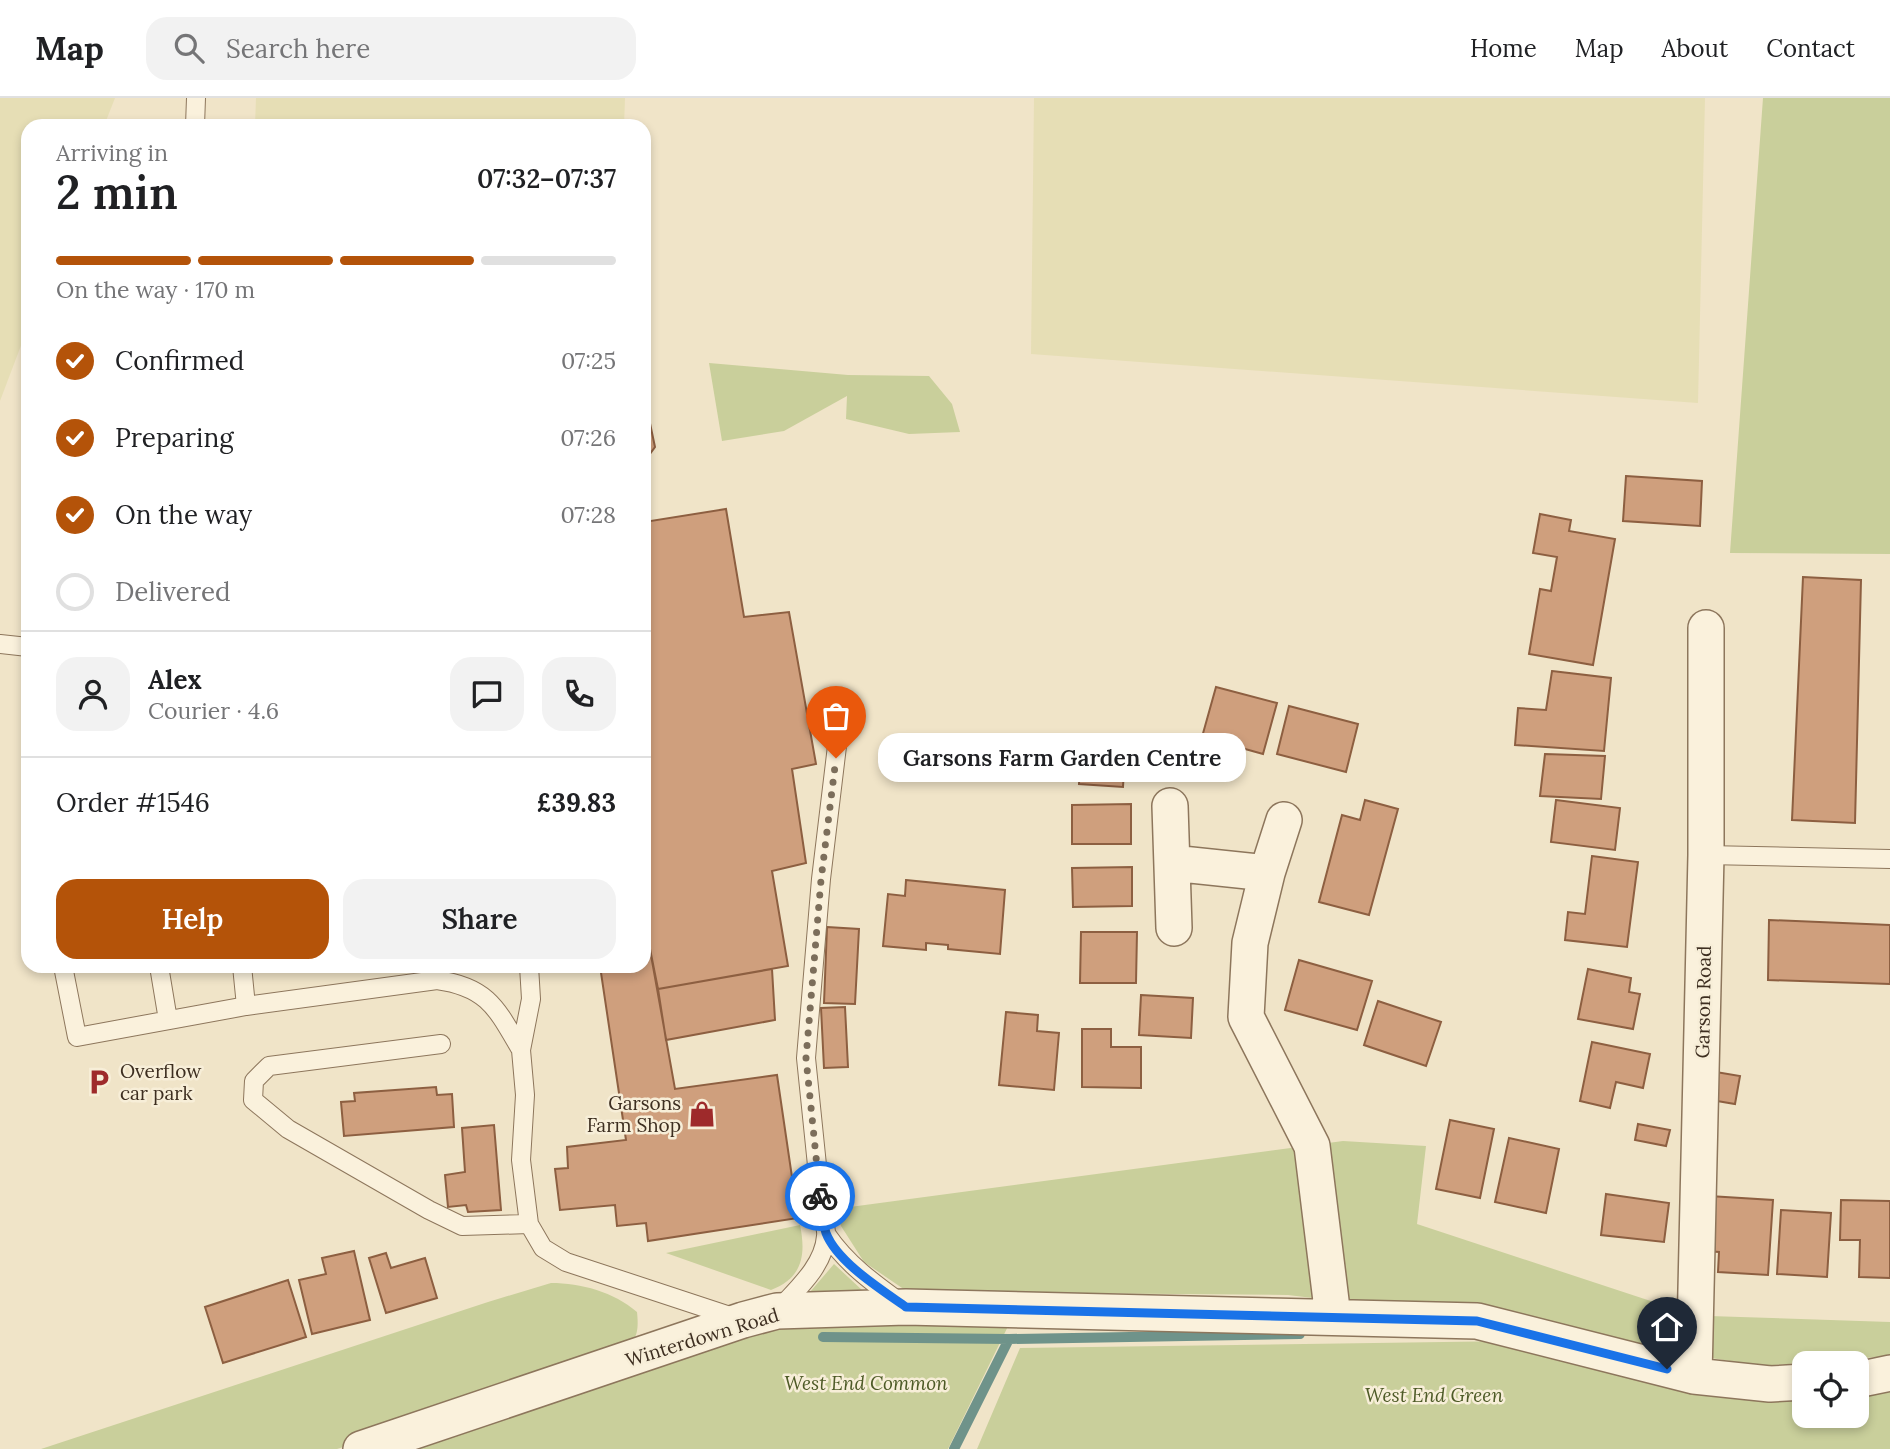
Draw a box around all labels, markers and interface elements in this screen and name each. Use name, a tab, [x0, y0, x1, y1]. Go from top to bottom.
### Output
search box	[146, 17, 636, 80]
text: Map	[35, 27, 104, 69]
icon: search	[170, 29, 208, 67]
text: Search here	[226, 32, 370, 65]
text: Home	[1470, 33, 1537, 64]
text: Map	[1575, 33, 1624, 64]
text: About	[1662, 33, 1728, 64]
text: Contact	[1766, 33, 1855, 64]
text: Arriving in	[56, 138, 168, 167]
text: 07:32–07:37	[477, 162, 616, 195]
text: 2 min	[56, 163, 178, 222]
text: On the way · 170 m	[56, 275, 255, 304]
icon: check	[56, 342, 94, 380]
text: Confirmed	[115, 344, 244, 377]
text: 07:25	[561, 346, 616, 375]
icon: check	[56, 419, 94, 457]
text: Preparing	[115, 421, 234, 454]
text: 07:26	[560, 423, 616, 452]
icon: check	[56, 496, 94, 534]
text: On the way	[115, 498, 252, 531]
text: 07:28	[561, 500, 616, 529]
text: Delivered	[115, 575, 231, 608]
button: person	[56, 657, 130, 731]
button: chat	[450, 657, 524, 731]
button: phone	[542, 657, 616, 731]
text: Alex	[148, 663, 202, 696]
pin	[806, 686, 866, 758]
text: Courier · 4.6	[148, 696, 279, 725]
icon: bag	[817, 697, 855, 735]
callout: Garsons Farm Garden Centre	[878, 734, 1246, 782]
text: Garsons Farm Garden Centre	[903, 743, 1221, 772]
text: Order #1546	[56, 786, 210, 819]
text: £39.83	[536, 786, 616, 819]
button: Help	[56, 879, 329, 959]
button: Share	[343, 879, 616, 959]
street label: Garson Road	[1690, 945, 1716, 1059]
place label: Overflow car park	[120, 1059, 202, 1105]
parking icon: Overflow car park	[84, 1067, 114, 1097]
place label: Garsons Farm Shop	[587, 1091, 681, 1137]
shop icon: Garsons Farm Shop	[687, 1099, 717, 1129]
courier	[785, 1161, 855, 1231]
icon: bike	[801, 1177, 839, 1215]
pin	[1637, 1297, 1697, 1369]
street label: Winterdown Road	[622, 1302, 782, 1372]
icon: home	[1648, 1308, 1686, 1346]
map controls	[1792, 1351, 1869, 1428]
button: locate	[1792, 1351, 1869, 1428]
park label: West End Common	[784, 1371, 948, 1395]
park label: West End Green	[1365, 1383, 1503, 1407]

